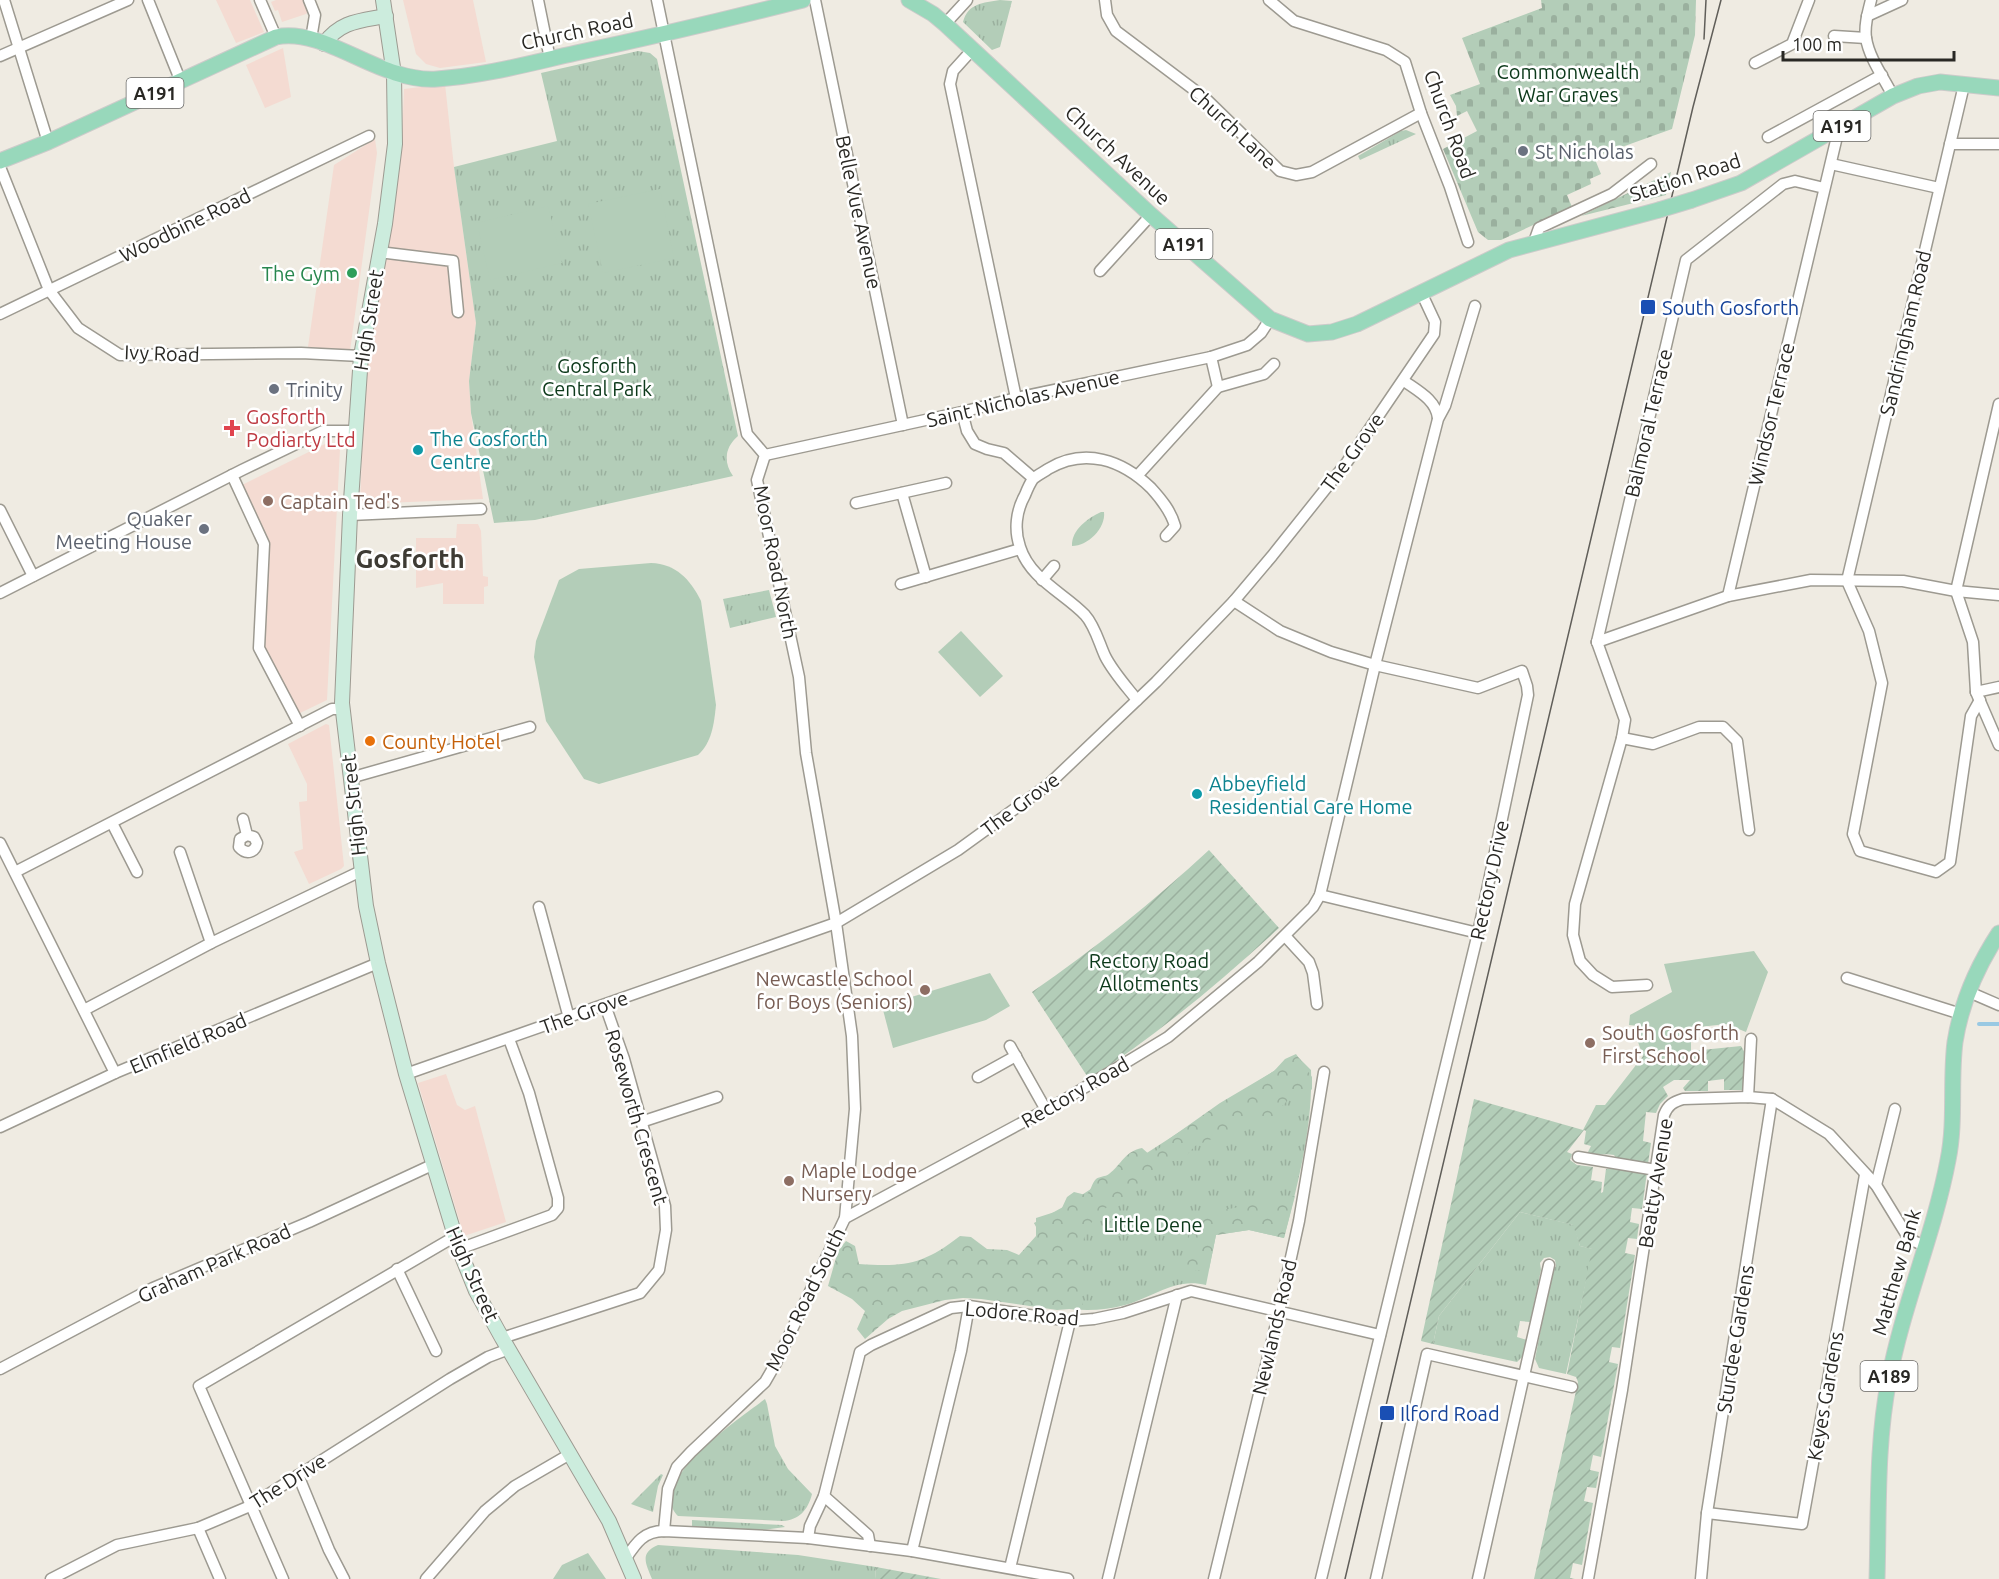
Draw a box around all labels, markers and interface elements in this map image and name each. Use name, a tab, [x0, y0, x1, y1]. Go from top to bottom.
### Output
street label: Church Road	[519, 8, 635, 54]
scale bar	[1783, 24, 1954, 62]
text: 100 m	[1792, 34, 1842, 54]
park label: Commonwealth War Graves	[1497, 60, 1639, 106]
street label: Church Road	[1420, 66, 1480, 182]
road number: A191	[126, 78, 184, 108]
street label: Church Lane	[1185, 81, 1281, 173]
street label: Church Avenue	[1061, 100, 1175, 210]
road number: A191	[1814, 111, 1870, 141]
street label: Belle Vue Avenue	[831, 133, 887, 291]
place label: St Nicholas	[1535, 140, 1634, 163]
marker: St Nicholas	[1516, 144, 1530, 158]
street label: Station Road	[1627, 148, 1743, 206]
street label: Woodbine Road	[116, 183, 254, 267]
road number: A191	[1156, 229, 1212, 259]
street label: Sandringham Road	[1875, 248, 1935, 418]
place label: The Gym	[262, 262, 340, 285]
marker: The Gym	[345, 266, 359, 280]
street label: High Street	[349, 268, 387, 372]
place label: South Gosforth	[1662, 296, 1799, 319]
marker: South Gosforth	[1639, 298, 1657, 316]
street label: Ivy Road	[124, 340, 200, 366]
street label: Windsor Terrace	[1743, 340, 1799, 488]
street label: Balmoral Terrace	[1620, 346, 1676, 500]
park label: Gosforth Central Park	[542, 354, 652, 400]
street label: Saint Nicholas Avenue	[924, 365, 1122, 431]
place label: Trinity	[286, 378, 343, 401]
marker: Trinity	[267, 382, 281, 396]
place label: Gosforth Podiarty Ltd	[246, 405, 356, 451]
street label: The Grove	[1316, 408, 1388, 496]
marker: Gosforth Podiarty Ltd	[223, 419, 241, 437]
place label: The Gosforth Centre	[430, 427, 548, 473]
marker: The Gosforth Centre	[411, 443, 425, 457]
street label: Moor Road North	[750, 483, 802, 641]
place label: Captain Ted's	[280, 490, 400, 513]
marker: Captain Ted's	[261, 494, 275, 508]
place label: Quaker Meeting House	[56, 507, 192, 553]
marker: Quaker Meeting House	[197, 522, 211, 536]
district label: Gosforth	[355, 544, 465, 573]
place label: County Hotel	[382, 730, 501, 753]
marker: County Hotel	[363, 734, 377, 748]
street label: High Street	[336, 753, 370, 857]
street label: The Grove	[977, 767, 1063, 841]
place label: Abbeyfield Residential Care Home	[1209, 772, 1413, 818]
marker: Abbeyfield Residential Care Home	[1190, 787, 1204, 801]
street label: Rectory Drive	[1465, 818, 1513, 942]
park label: Rectory Road Allotments	[1089, 949, 1209, 995]
place label: Newcastle School for Boys (Seniors)	[755, 967, 913, 1013]
marker: Newcastle School for Boys (Seniors)	[918, 983, 932, 997]
street label: The Grove	[537, 986, 631, 1038]
street label: Elmfield Road	[126, 1008, 250, 1078]
place label: South Gosforth First School	[1602, 1021, 1739, 1067]
street label: Roseworth Crescent	[601, 1027, 673, 1208]
marker: South Gosforth First School	[1583, 1036, 1597, 1050]
street label: Rectory Road	[1017, 1052, 1133, 1132]
street label: Beatty Avenue	[1633, 1116, 1677, 1250]
place label: Maple Lodge Nursery	[801, 1159, 917, 1205]
marker: Maple Lodge Nursery	[782, 1174, 796, 1188]
street label: Matthew Bank	[1867, 1206, 1925, 1338]
park label: Little Dene	[1103, 1213, 1203, 1236]
street label: Graham Park Road	[134, 1219, 294, 1307]
street label: High Street	[442, 1223, 504, 1325]
street label: Moor Road South	[760, 1224, 850, 1374]
street label: Newlands Road	[1247, 1257, 1301, 1397]
street label: Sturdee Gardens	[1712, 1263, 1758, 1415]
street label: Lodore Road	[964, 1297, 1080, 1329]
street label: Keyes Gardens	[1802, 1330, 1848, 1462]
road number: A189	[1860, 1361, 1918, 1391]
place label: Ilford Road	[1400, 1402, 1500, 1425]
marker: Ilford Road	[1378, 1404, 1396, 1422]
street label: The Drive	[246, 1449, 330, 1513]

